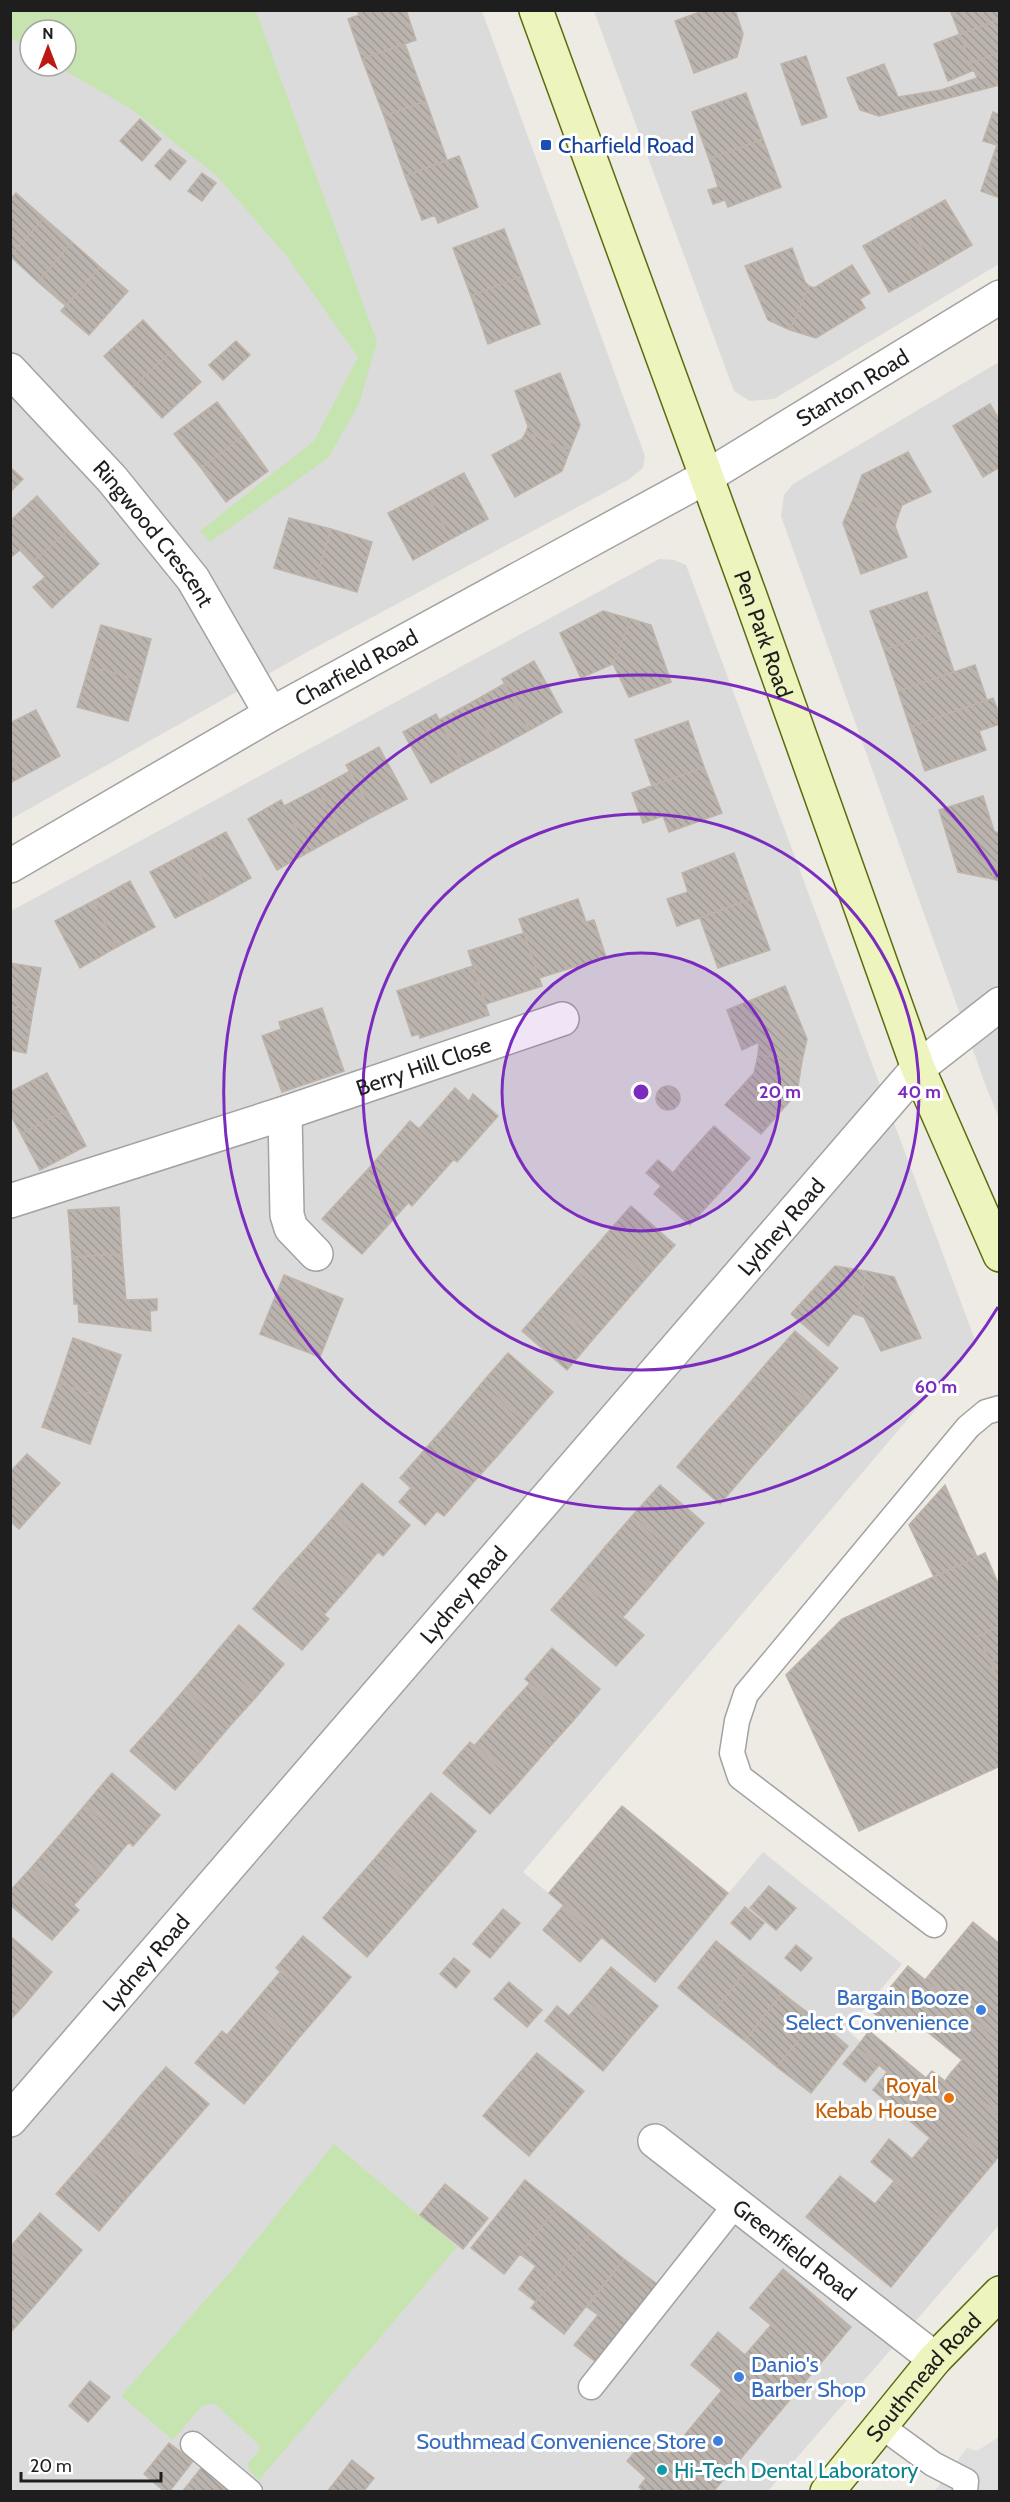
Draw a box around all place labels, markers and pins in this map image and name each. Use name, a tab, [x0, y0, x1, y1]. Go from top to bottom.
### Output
place label: Charfield Road	[558, 132, 694, 159]
marker: Charfield Road	[539, 138, 553, 152]
centre of rings	[631, 1082, 651, 1102]
place label: Bargain Booze Select Convenience	[785, 1984, 969, 2036]
marker: Bargain Booze Select Convenience	[974, 2003, 988, 2017]
place label: Royal Kebab House	[815, 2072, 938, 2124]
marker: Royal Kebab House	[942, 2091, 956, 2105]
place label: Danio's Barber Shop	[751, 2351, 866, 2403]
marker: Danio's Barber Shop	[732, 2370, 746, 2384]
place label: Southmead Convenience Store	[416, 2428, 706, 2455]
marker: Southmead Convenience Store	[711, 2434, 725, 2448]
place label: Hi-Tech Dental Laboratory	[674, 2457, 918, 2484]
marker: Hi-Tech Dental Laboratory	[655, 2463, 669, 2477]

